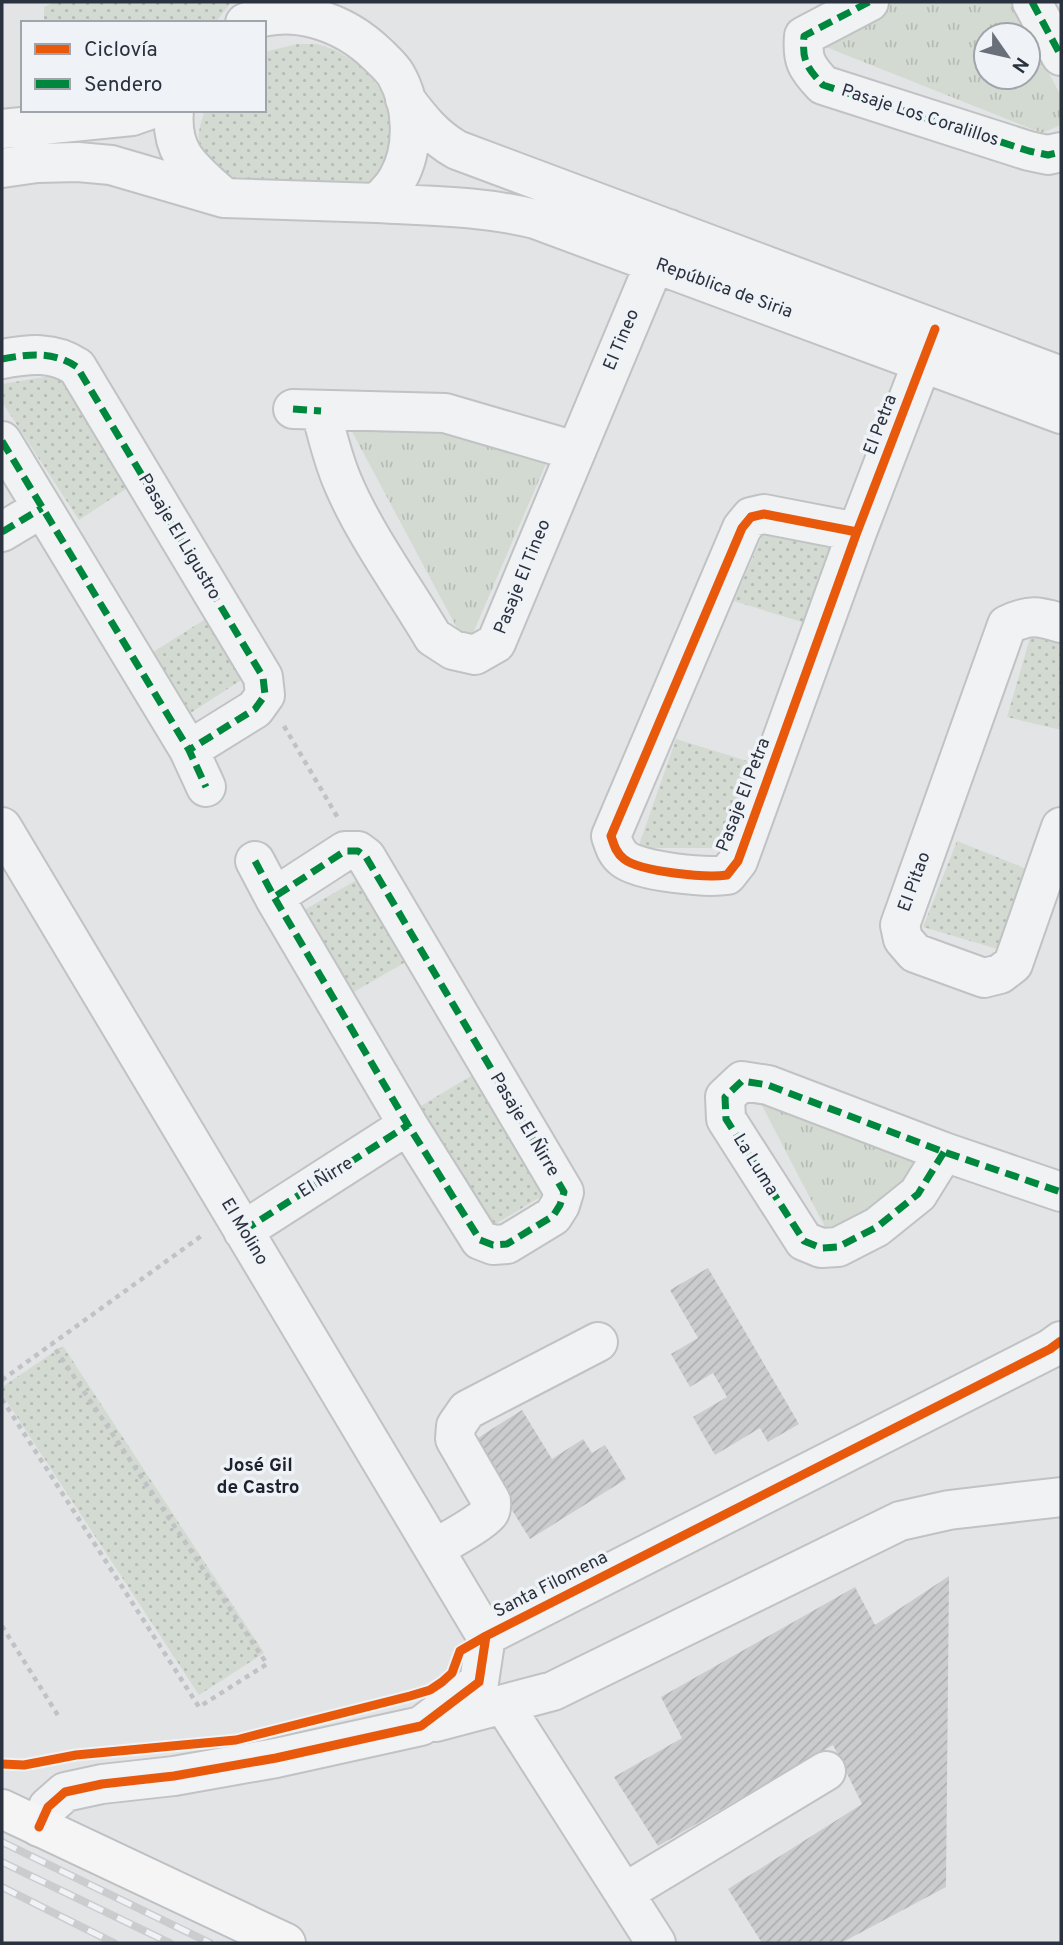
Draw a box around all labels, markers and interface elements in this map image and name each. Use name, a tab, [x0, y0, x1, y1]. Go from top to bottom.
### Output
legend	[21, 21, 266, 112]
north arrow	[972, 21, 1042, 91]
text: Ciclovía	[84, 37, 158, 64]
text: N	[1006, 52, 1033, 77]
text: Sendero	[84, 72, 163, 99]
street label: Pasaje Los Coralillos	[838, 80, 1002, 152]
street label: República de Siria	[652, 254, 796, 324]
street label: El Tineo	[599, 306, 645, 374]
street label: El Petra	[859, 392, 903, 458]
street label: Pasaje El Ligustro	[132, 470, 226, 604]
street label: Pasaje El Tineo	[490, 516, 556, 638]
street label: Pasaje El Petra	[712, 735, 776, 855]
street label: El Pitao	[894, 849, 936, 915]
street label: Pasaje El Ñirre	[484, 1068, 566, 1181]
street label: La Luma	[727, 1130, 783, 1200]
street label: El Ñirre	[293, 1151, 358, 1204]
street label: El Molino	[215, 1194, 273, 1270]
district label: José Gil de Castro	[217, 1454, 299, 1500]
street label: Santa Filomena	[490, 1546, 612, 1624]

